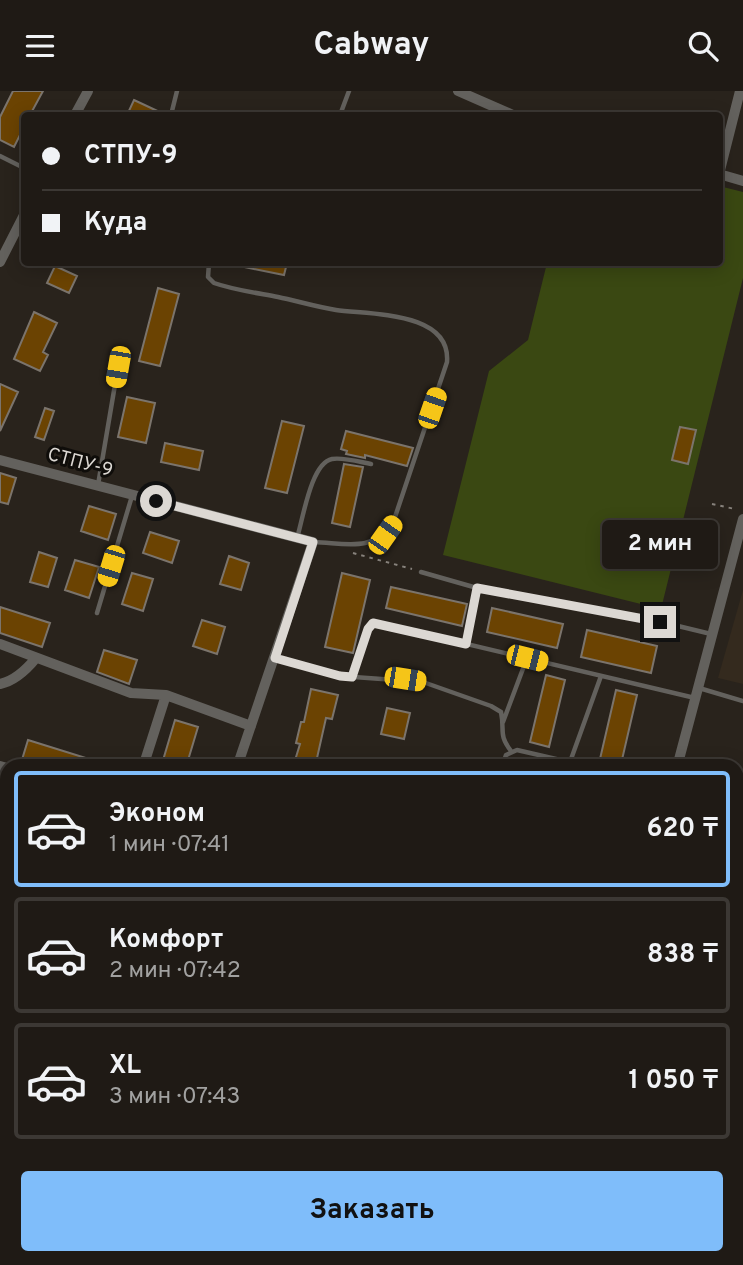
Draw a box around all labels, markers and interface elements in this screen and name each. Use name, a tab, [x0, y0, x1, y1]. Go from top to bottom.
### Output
text: Cabway	[314, 26, 429, 66]
icon: menu	[21, 27, 59, 65]
icon: search	[684, 27, 722, 65]
text: СТПУ-9	[84, 140, 178, 173]
text: Куда	[84, 207, 147, 240]
car	[105, 344, 132, 390]
car	[416, 385, 449, 431]
street label: СТПУ-9	[45, 443, 115, 483]
route start	[140, 485, 172, 517]
car	[365, 512, 406, 558]
callout: 2 мин	[602, 521, 718, 569]
text: 2 мин	[628, 530, 692, 559]
car	[95, 543, 128, 589]
route end	[644, 606, 676, 638]
car	[505, 643, 550, 673]
car	[383, 665, 428, 693]
icon: car	[25, 798, 88, 861]
text: Эконом	[109, 798, 205, 831]
text: 620 ₸	[646, 813, 719, 846]
text: 1 мин · 07:41	[109, 831, 230, 860]
icon: car	[25, 924, 88, 987]
text: Комфорт	[109, 924, 223, 957]
text: 838 ₸	[647, 939, 719, 972]
text: 2 мин · 07:42	[109, 957, 241, 986]
icon: car	[25, 1050, 88, 1113]
text: XL	[109, 1050, 141, 1083]
text: 1 050 ₸	[628, 1065, 719, 1098]
text: 3 мин · 07:43	[109, 1083, 240, 1112]
button: Заказать	[21, 1171, 723, 1251]

